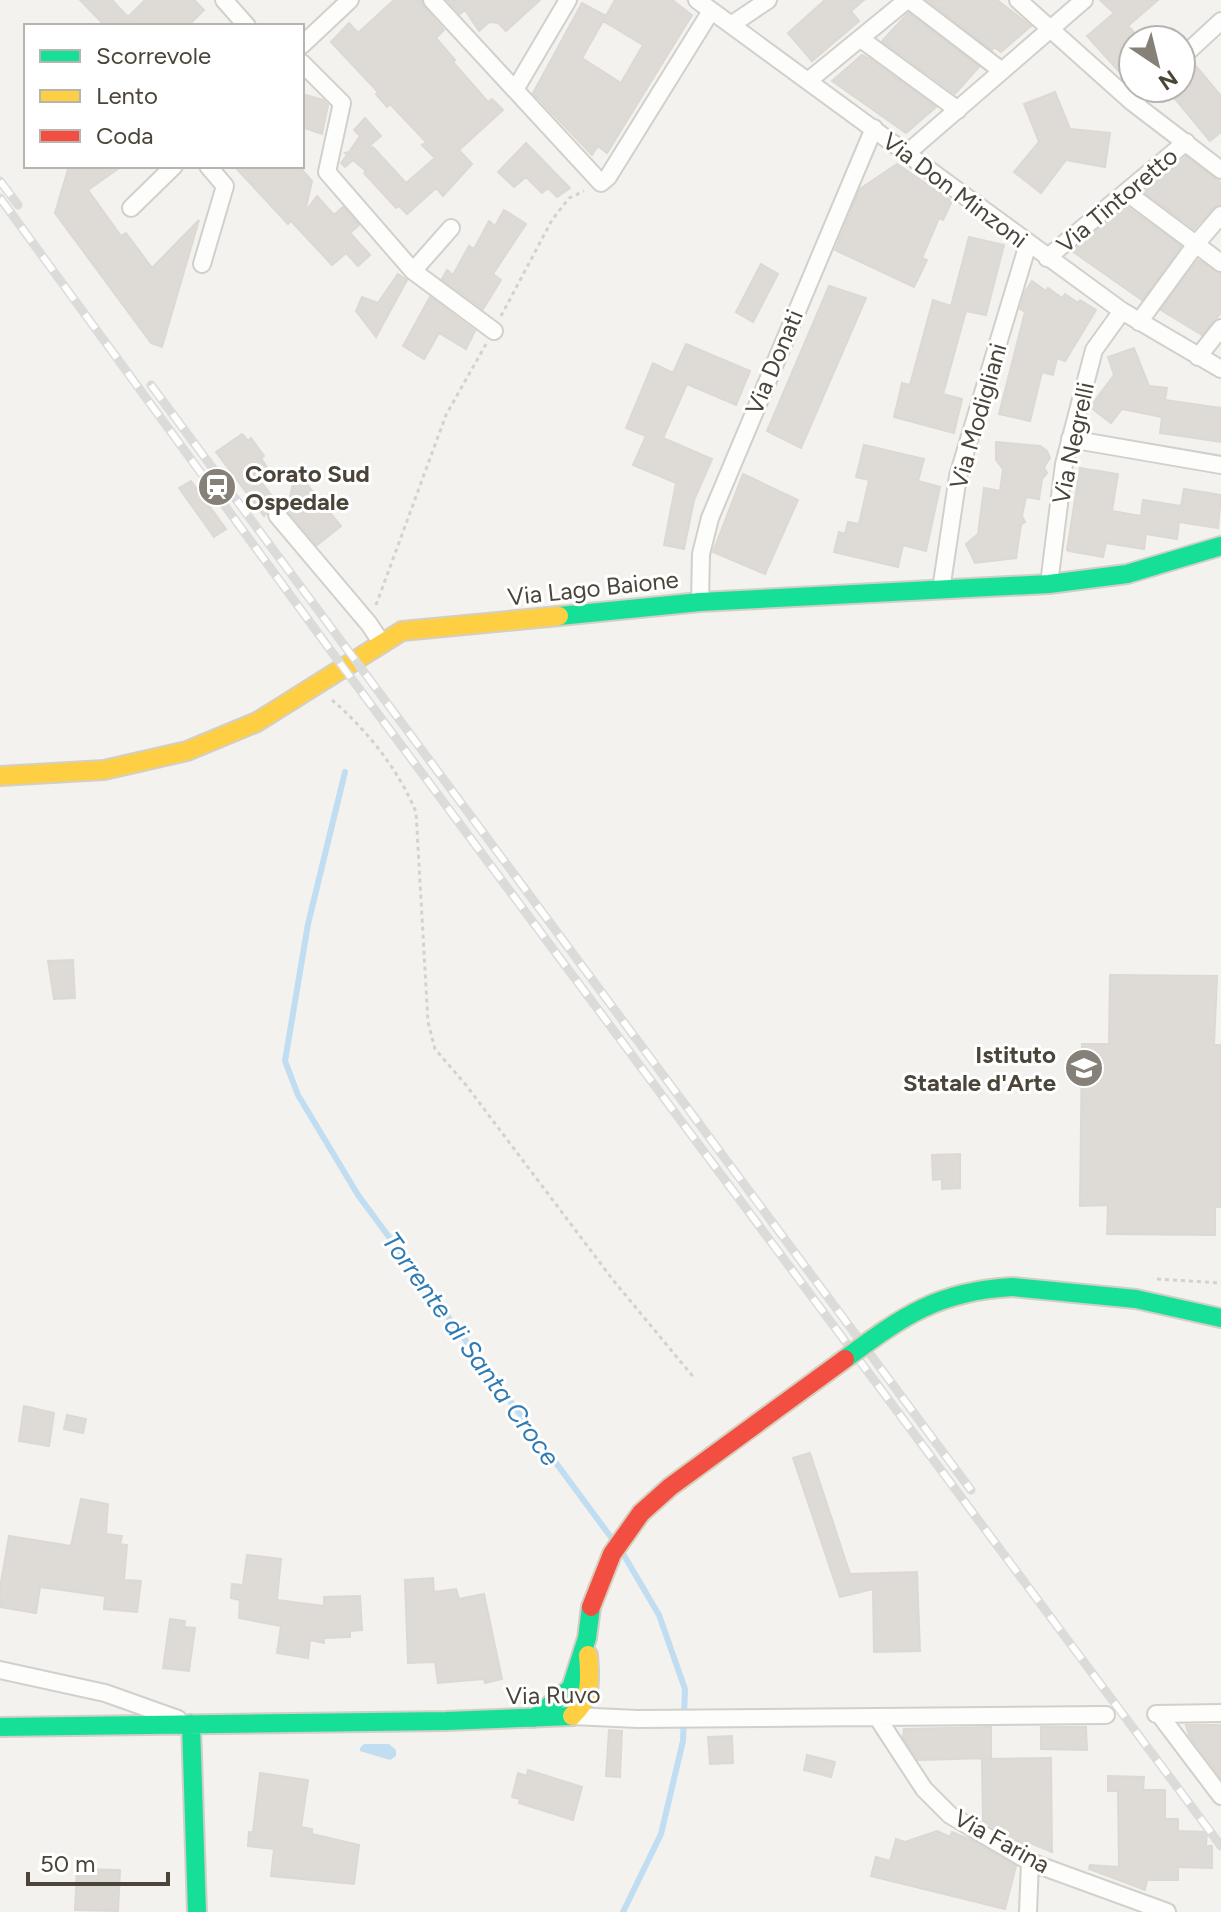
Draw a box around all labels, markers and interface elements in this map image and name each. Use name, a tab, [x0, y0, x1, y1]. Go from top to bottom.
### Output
legend	[24, 24, 304, 168]
north arrow	[1117, 24, 1197, 104]
text: Scorrevole	[96, 41, 211, 70]
text: N	[1153, 64, 1183, 96]
text: Lento	[96, 81, 158, 110]
text: Coda	[96, 121, 154, 150]
street label: Via Don Minzoni	[877, 126, 1033, 254]
street label: Via Tintoretto	[1051, 141, 1183, 259]
street label: Via Donati	[739, 305, 809, 419]
street label: Via Modigliani	[943, 340, 1013, 492]
street label: Via Negrelli	[1046, 380, 1100, 506]
place label: Corato Sud Ospedale	[245, 459, 370, 516]
station icon: Corato Sud Ospedale	[196, 466, 238, 508]
street label: Via Lago Baione	[506, 565, 680, 611]
place label: Istituto Statale d'Arte	[903, 1040, 1056, 1097]
school or university icon: Istituto Statale d'Arte	[1063, 1047, 1105, 1089]
water label: Torrente di Santa Croce	[375, 1226, 567, 1472]
street label: Via Ruvo	[505, 1680, 601, 1710]
street label: Via Farina	[949, 1803, 1055, 1879]
scale bar	[28, 1836, 168, 1886]
text: 50 m	[40, 1849, 96, 1878]

